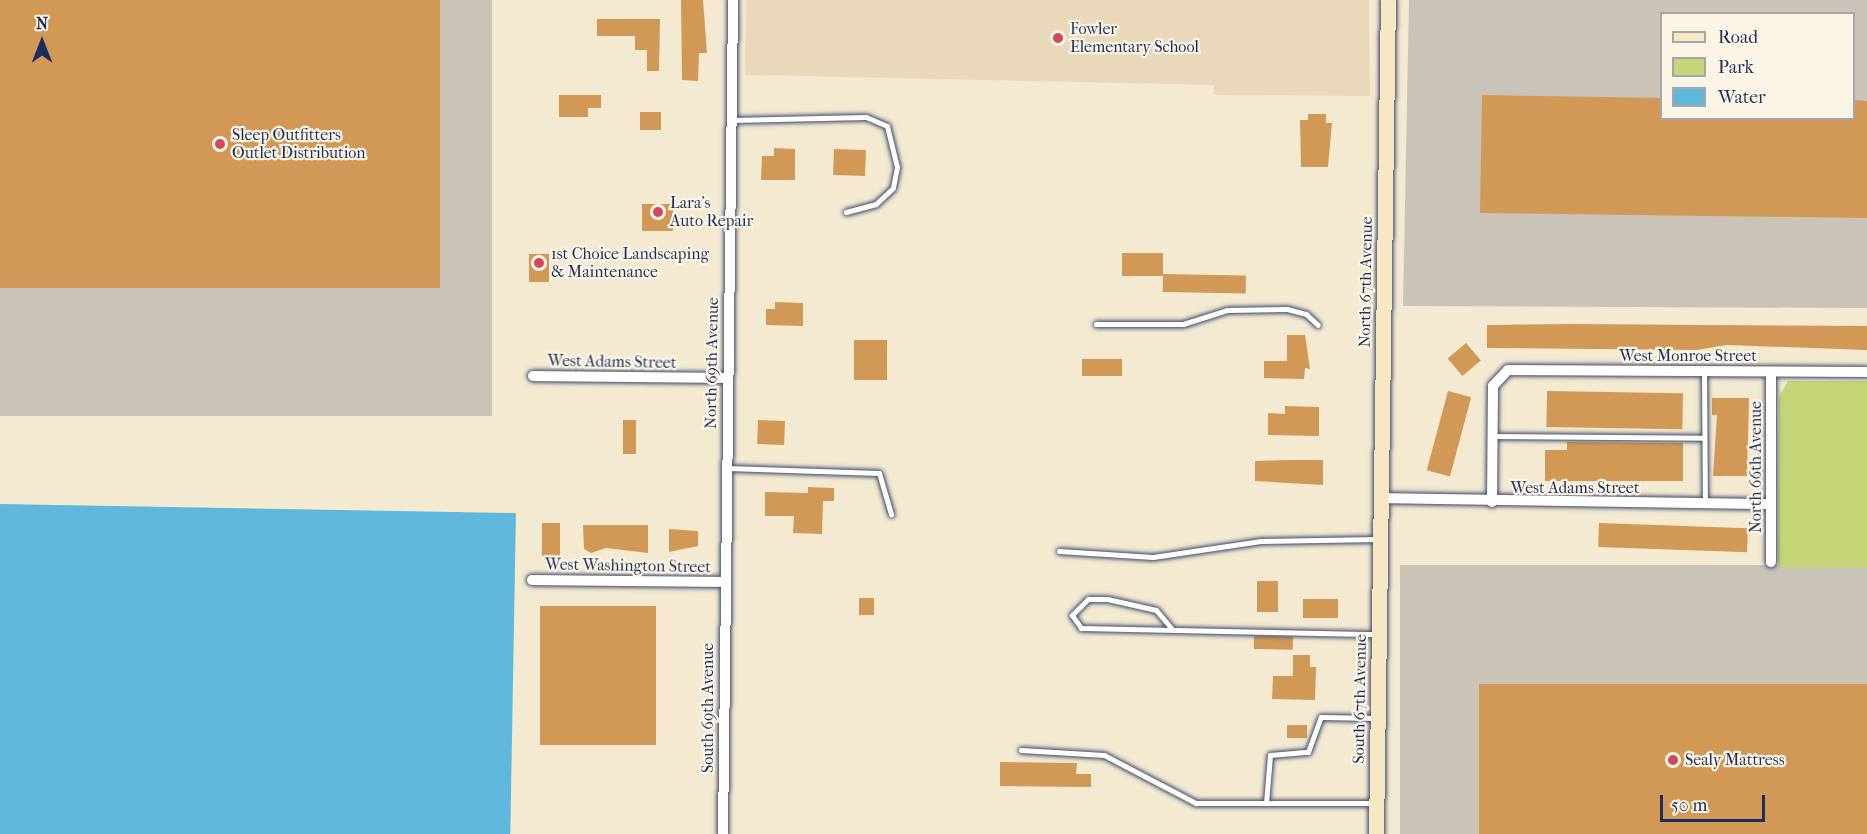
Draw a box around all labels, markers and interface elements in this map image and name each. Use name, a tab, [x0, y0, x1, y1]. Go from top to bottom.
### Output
north arrow	[12, 12, 72, 72]
legend	[1660, 12, 1855, 120]
text: N	[36, 14, 48, 33]
place label: Fowler Elementary School	[1070, 19, 1199, 57]
text: Road	[1718, 27, 1758, 48]
marker: Fowler Elementary School	[1051, 31, 1065, 45]
text: Park	[1718, 57, 1754, 78]
text: Water	[1718, 87, 1766, 108]
place label: Sleep Outfitters Outlet Distribution	[232, 125, 366, 163]
marker: Sleep Outfitters Outlet Distribution	[213, 137, 227, 151]
place label: Lara's Auto Repair	[670, 193, 753, 231]
marker: Lara's Auto Repair	[651, 205, 665, 219]
street label: North 67th Avenue	[1355, 216, 1377, 348]
place label: 1st Choice Landscaping & Maintenance	[551, 244, 709, 282]
marker: 1st Choice Landscaping & Maintenance	[532, 256, 546, 270]
street label: North 69th Avenue	[701, 297, 723, 429]
street label: West Monroe Street	[1619, 346, 1757, 366]
street label: West Adams Street	[547, 351, 677, 373]
street label: North 66th Avenue	[1746, 401, 1766, 533]
street label: West Adams Street	[1511, 478, 1639, 498]
street label: West Washington Street	[545, 555, 711, 577]
street label: South 67th Avenue	[1349, 634, 1371, 764]
street label: South 69th Avenue	[698, 643, 718, 773]
place label: Sealy Mattress	[1685, 750, 1785, 770]
marker: Sealy Mattress	[1666, 753, 1680, 767]
scale bar	[1663, 783, 1768, 821]
text: 50 m	[1671, 795, 1707, 816]

